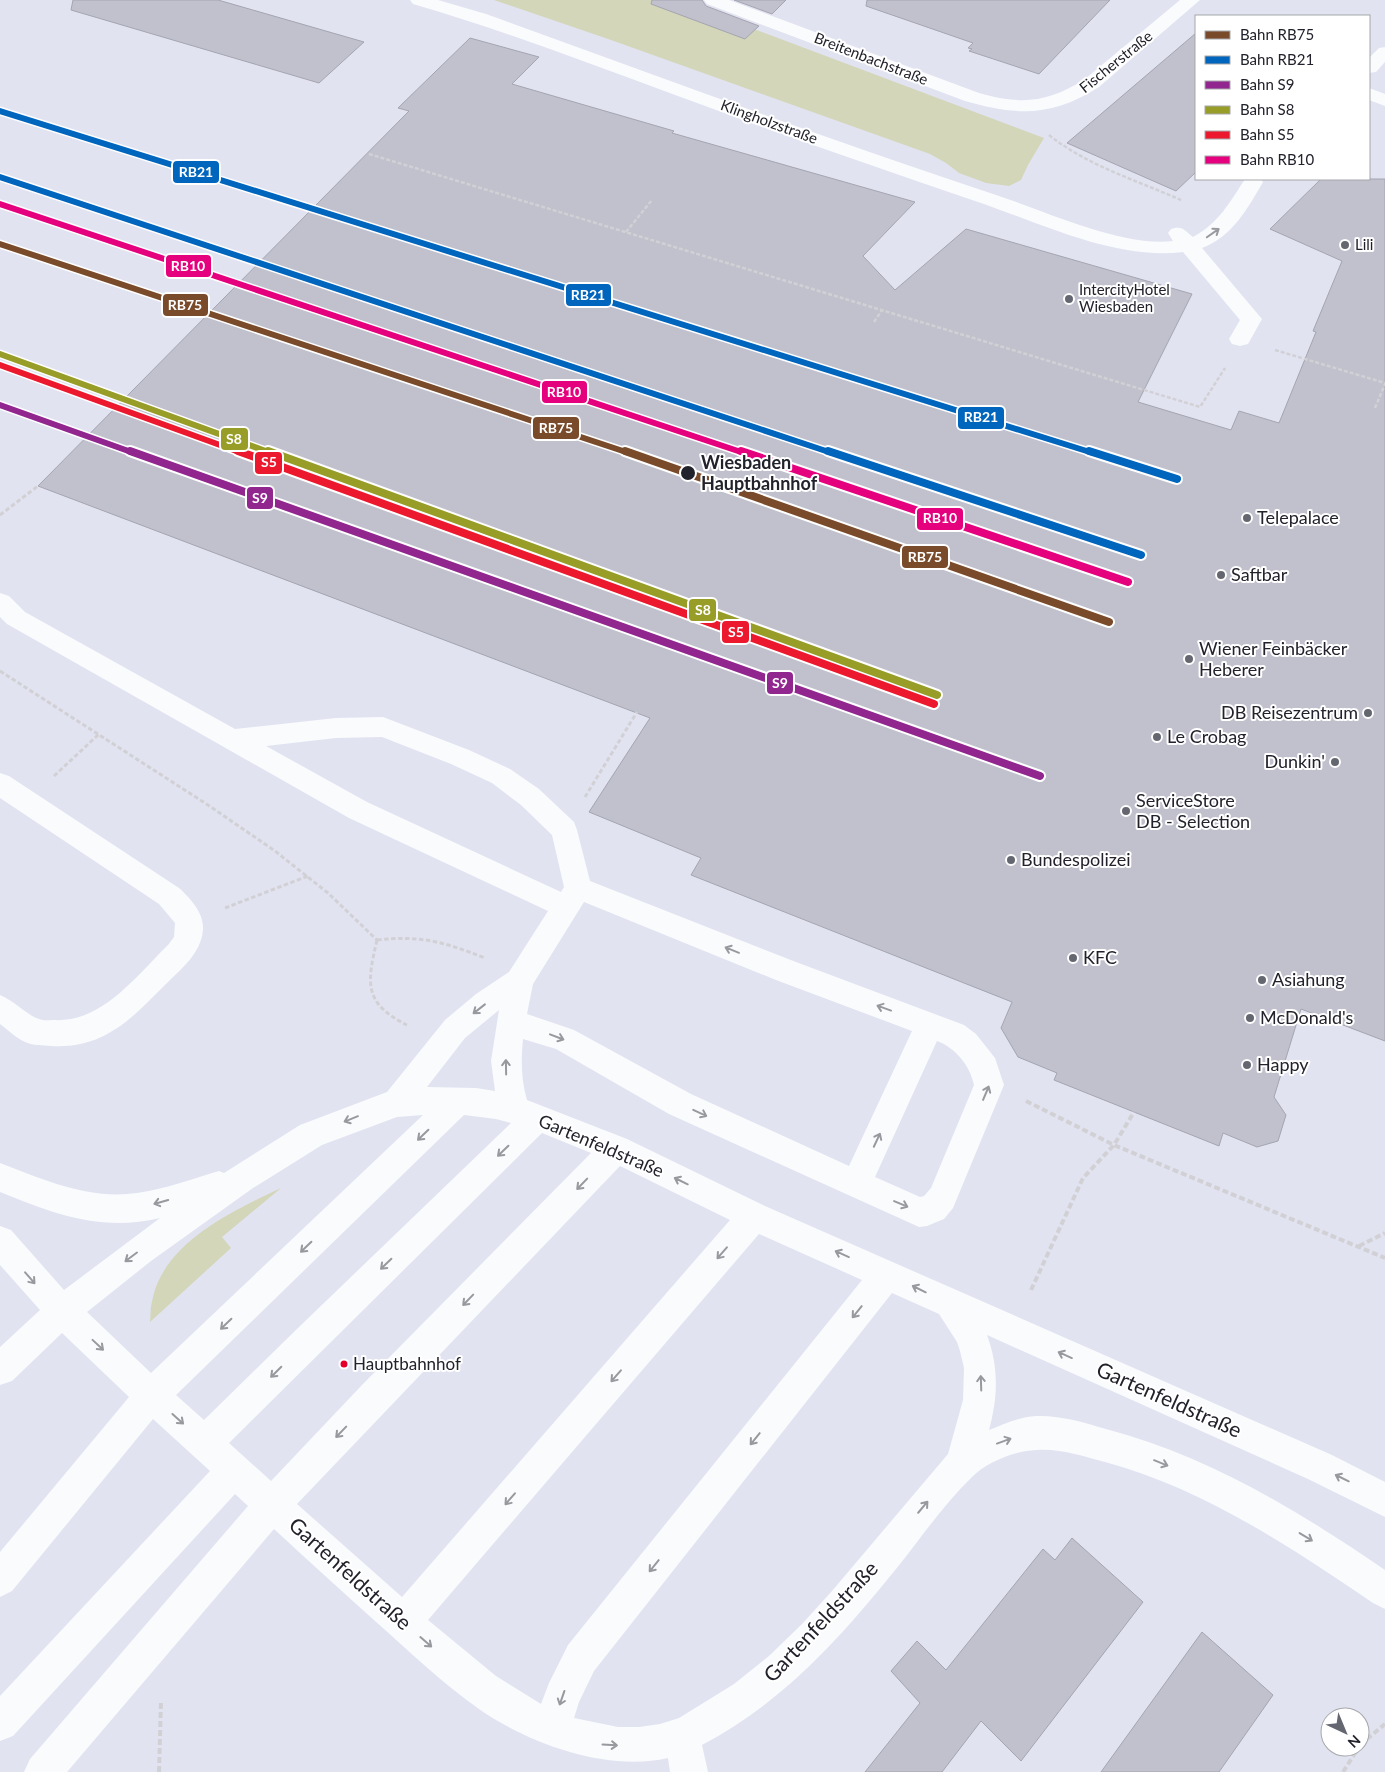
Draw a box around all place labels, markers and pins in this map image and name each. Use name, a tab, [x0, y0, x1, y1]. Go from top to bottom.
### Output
place label: Lili	[1355, 235, 1373, 253]
marker: Lili	[1339, 239, 1351, 251]
place label: IntercityHotel Wiesbaden	[1079, 280, 1170, 315]
marker: IntercityHotel Wiesbaden	[1063, 293, 1075, 305]
place label: Wiesbaden Hauptbahnhof	[701, 451, 818, 494]
marker: Wiesbaden Hauptbahnhof	[679, 464, 697, 482]
place label: Telepalace	[1257, 506, 1339, 528]
marker: Telepalace	[1241, 512, 1253, 524]
place label: Saftbar	[1231, 563, 1288, 585]
marker: Saftbar	[1215, 569, 1227, 581]
place label: Wiener Feinbäcker Heberer	[1199, 637, 1348, 680]
marker: Wiener Feinbäcker Heberer	[1183, 653, 1195, 665]
place label: DB Reisezentrum	[1221, 701, 1358, 723]
marker: DB Reisezentrum	[1362, 707, 1374, 719]
place label: Le Crobag	[1167, 725, 1246, 747]
marker: Le Crobag	[1151, 731, 1163, 743]
place label: Dunkin'	[1264, 750, 1325, 772]
marker: Dunkin'	[1329, 756, 1341, 768]
place label: ServiceStore DB - Selection	[1136, 789, 1250, 832]
marker: ServiceStore DB - Selection	[1120, 805, 1132, 817]
place label: Bundespolizei	[1021, 848, 1131, 870]
marker: Bundespolizei	[1005, 854, 1017, 866]
place label: KFC	[1083, 946, 1117, 968]
marker: KFC	[1067, 952, 1079, 964]
place label: Asiahung	[1272, 968, 1345, 990]
marker: Asiahung	[1256, 974, 1268, 986]
place label: McDonald's	[1260, 1006, 1354, 1028]
marker: McDonald's	[1244, 1012, 1256, 1024]
place label: Happy	[1257, 1053, 1309, 1075]
marker: Happy	[1241, 1059, 1253, 1071]
place label: Hauptbahnhof	[353, 1353, 461, 1374]
marker: Hauptbahnhof	[339, 1359, 349, 1369]

